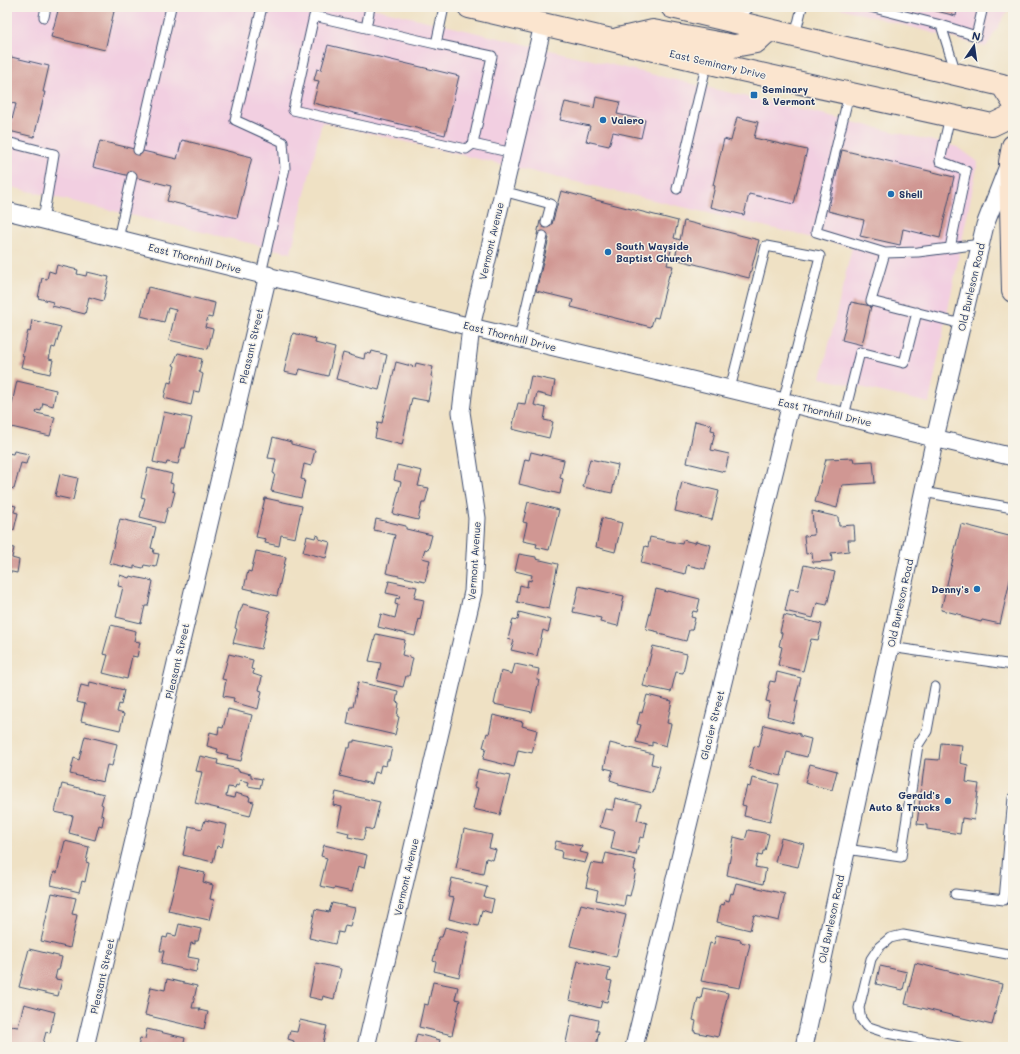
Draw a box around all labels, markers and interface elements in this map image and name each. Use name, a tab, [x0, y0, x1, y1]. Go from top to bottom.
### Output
north arrow	[954, 26, 994, 66]
text: N	[971, 28, 982, 44]
street label: East Seminary Drive	[668, 46, 768, 82]
place label: Seminary & Vermont	[762, 82, 816, 108]
marker: Seminary & Vermont	[749, 90, 759, 100]
place label: Valero	[611, 113, 644, 127]
marker: Valero	[598, 115, 608, 125]
place label: Shell	[899, 187, 923, 201]
marker: Shell	[886, 189, 896, 199]
street label: Vermont Avenue	[475, 201, 507, 281]
place label: South Wayside Baptist Church	[616, 239, 692, 265]
street label: East Thornhill Drive	[147, 240, 243, 276]
street label: Old Burleson Road	[954, 242, 988, 332]
marker: South Wayside Baptist Church	[603, 247, 613, 257]
street label: Pleasant Street	[236, 307, 266, 385]
street label: East Thornhill Drive	[462, 318, 558, 354]
street label: East Thornhill Drive	[777, 394, 873, 430]
street label: Vermont Avenue	[464, 521, 484, 601]
street label: Old Burleson Road	[884, 558, 916, 648]
place label: Denny's	[931, 582, 969, 596]
marker: Denny's	[972, 584, 982, 594]
street label: Pleasant Street	[162, 622, 192, 700]
street label: Glacier Street	[697, 689, 727, 761]
place label: Gerald's Auto & Trucks	[869, 788, 940, 814]
marker: Gerald's Auto & Trucks	[943, 796, 953, 806]
street label: Vermont Avenue	[390, 837, 422, 917]
street label: Old Burleson Road	[815, 874, 847, 964]
street label: Pleasant Street	[87, 937, 117, 1015]

